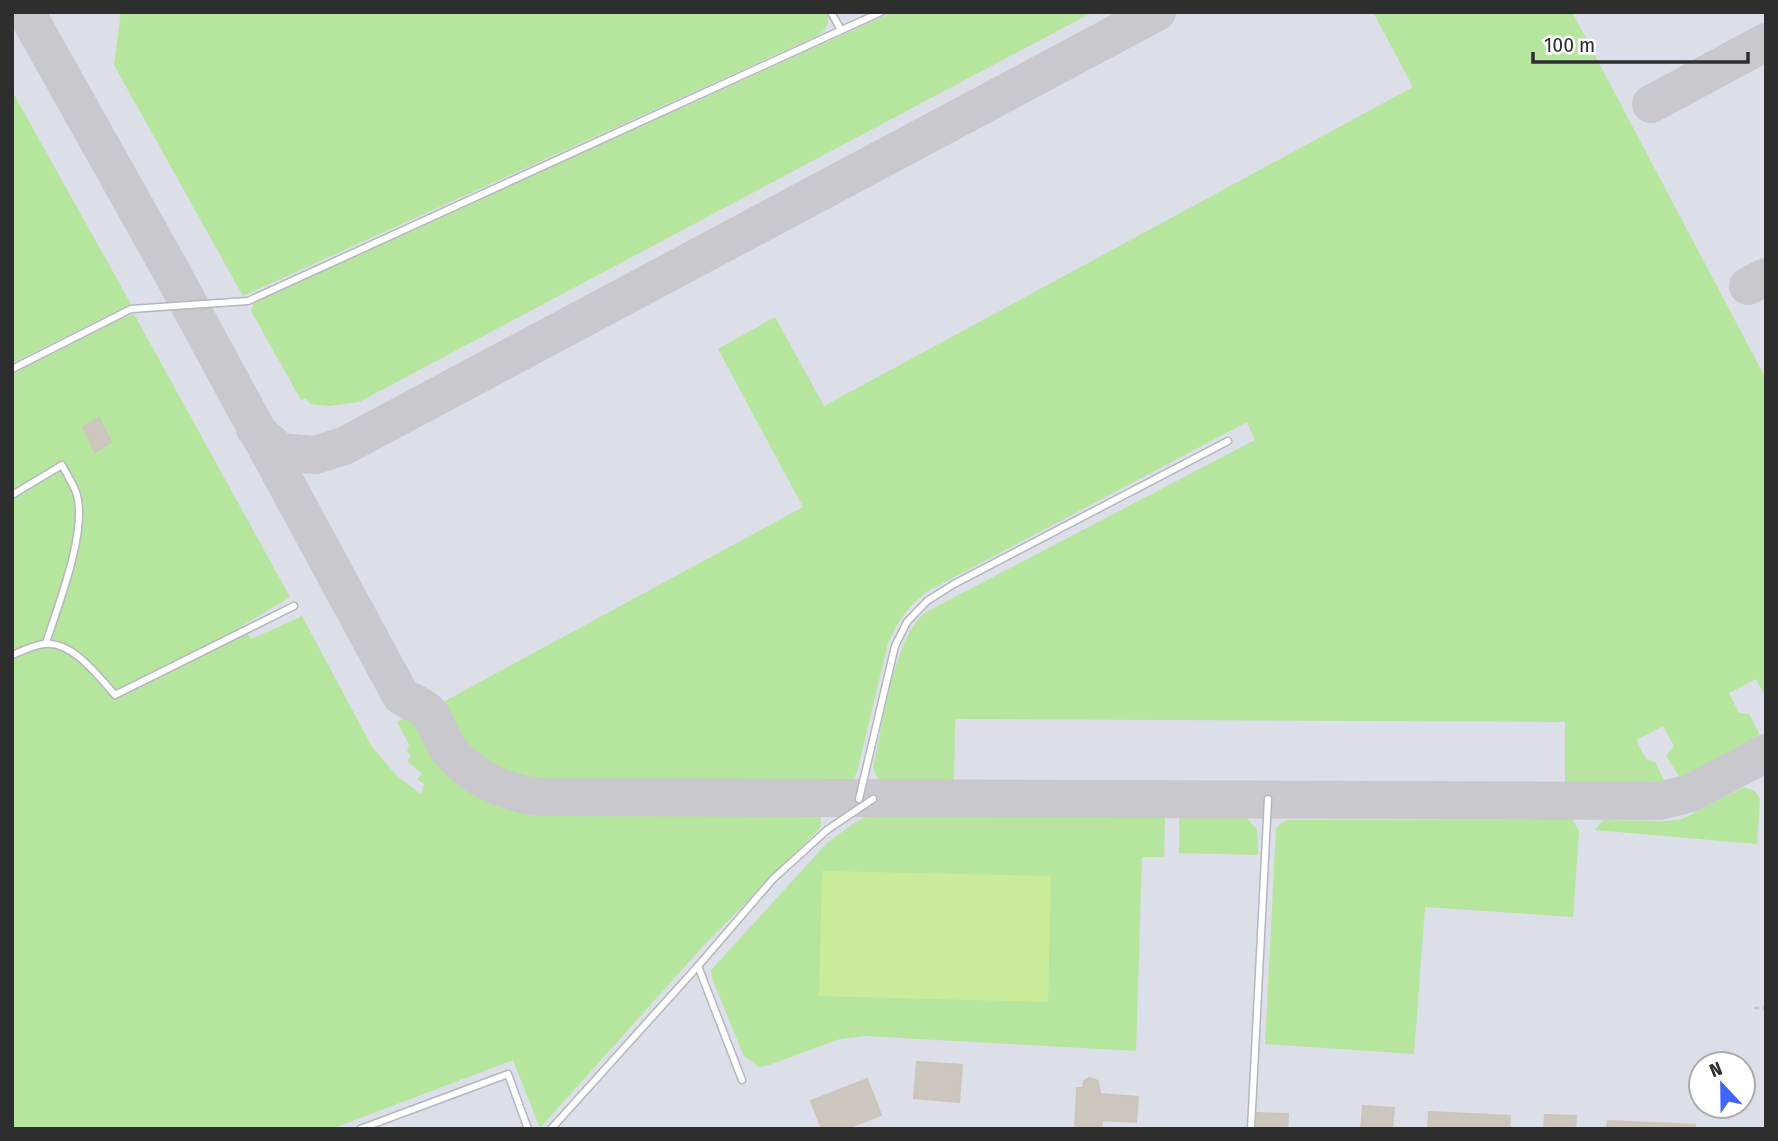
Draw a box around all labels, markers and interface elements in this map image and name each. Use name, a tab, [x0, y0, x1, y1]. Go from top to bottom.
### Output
scale bar	[1533, 21, 1748, 65]
text: 100 m	[1544, 32, 1595, 58]
north arrow	[1687, 1050, 1757, 1120]
text: N	[1706, 1057, 1725, 1082]

